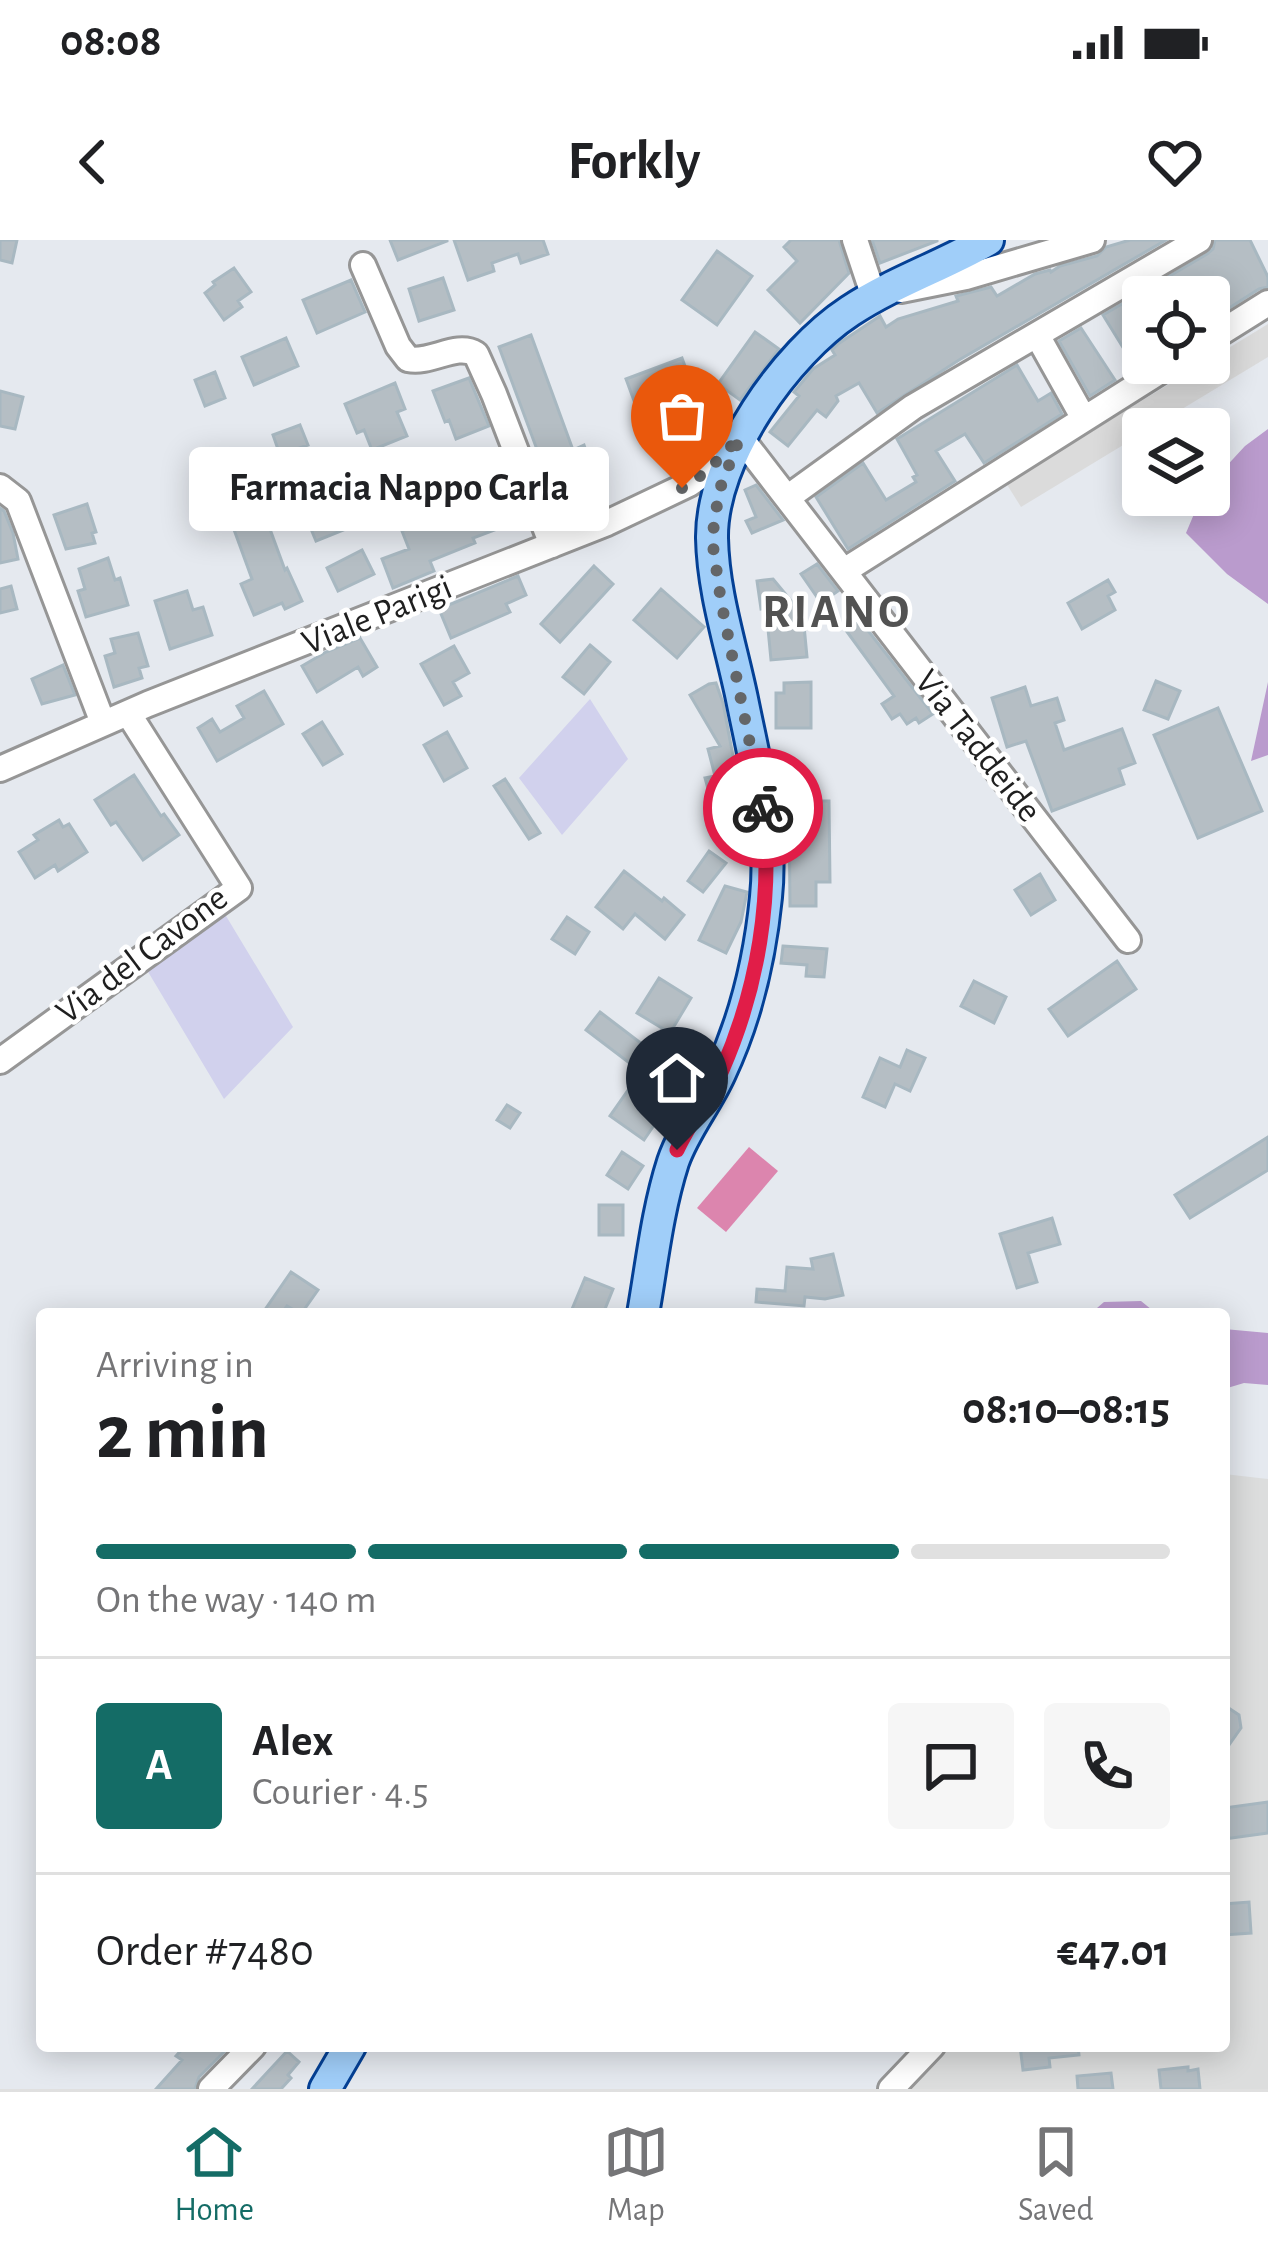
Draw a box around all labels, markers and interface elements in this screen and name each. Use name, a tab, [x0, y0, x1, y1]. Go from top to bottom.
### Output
text: 08:08	[60, 19, 162, 64]
icon: back	[60, 129, 126, 195]
icon: heart	[1142, 129, 1208, 195]
text: Forkly	[568, 135, 700, 189]
map controls	[1122, 276, 1230, 516]
button: locate	[1122, 276, 1230, 384]
pin	[631, 365, 733, 488]
icon: bag	[649, 383, 715, 449]
button: layers	[1122, 408, 1230, 516]
callout: Farmacia Nappo Carla	[190, 446, 610, 530]
text: Farmacia Nappo Carla	[229, 469, 569, 508]
street label: Viale Parigi	[297, 569, 457, 661]
district label: RIANO	[762, 589, 912, 637]
street label: Via Taddeide	[908, 663, 1048, 829]
courier	[703, 748, 823, 868]
icon: bike	[730, 775, 796, 841]
street label: Via del Cavone	[50, 879, 234, 1031]
pin	[626, 1027, 728, 1150]
icon: home	[644, 1045, 710, 1111]
text: Arriving in	[96, 1346, 254, 1385]
text: 08:10–08:15	[962, 1387, 1170, 1432]
text: 2 min	[96, 1395, 269, 1473]
text: On the way · 140 m	[96, 1581, 377, 1620]
button: chat	[888, 1703, 1014, 1829]
button: phone	[1044, 1703, 1170, 1829]
text: Alex	[252, 1719, 333, 1764]
text: A	[145, 1743, 173, 1788]
text: Courier · 4.5	[252, 1773, 429, 1812]
text: Order #7480	[96, 1929, 314, 1974]
text: €47.01	[1057, 1929, 1170, 1974]
tab: Home	[175, 2119, 254, 2231]
tab: Map	[603, 2119, 669, 2231]
tab: Saved	[1018, 2119, 1093, 2231]

